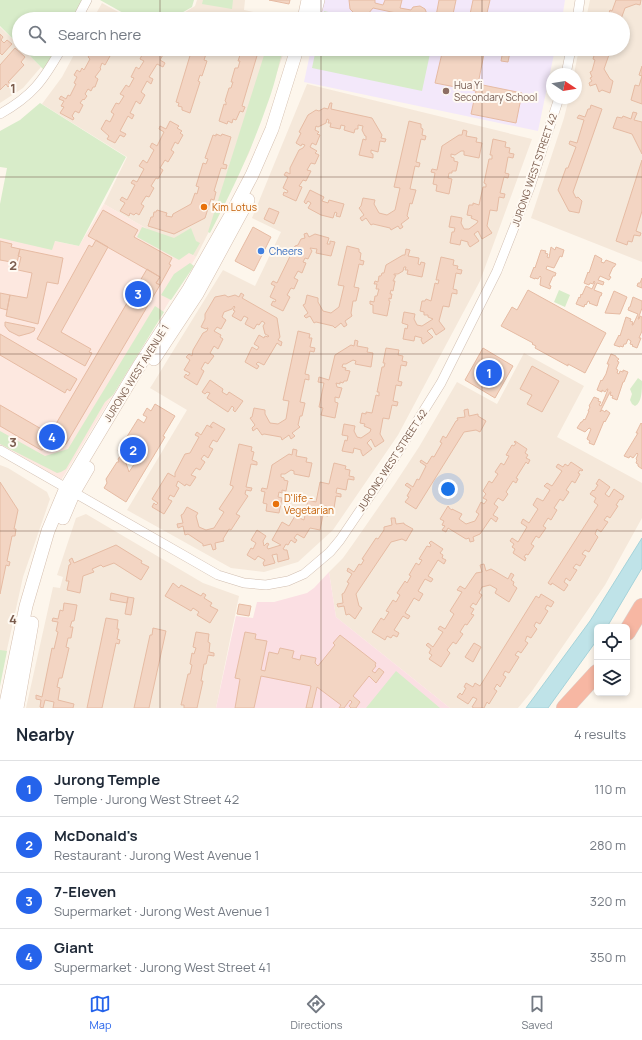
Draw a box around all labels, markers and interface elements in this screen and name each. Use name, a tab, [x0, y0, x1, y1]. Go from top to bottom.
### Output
search box	[12, 12, 630, 56]
icon: search	[26, 23, 48, 45]
text: Search here	[58, 24, 141, 45]
north arrow	[546, 68, 582, 104]
place label: Hua Yi Secondary School	[454, 78, 537, 104]
text: 1	[10, 79, 16, 97]
marker: Hua Yi Secondary School	[441, 86, 451, 96]
street label: JURONG WEST STREET 42	[508, 111, 560, 228]
place label: Kim Lotus	[212, 200, 257, 214]
marker: Kim Lotus	[199, 202, 209, 212]
place label: Cheers	[269, 244, 302, 258]
marker: Cheers	[256, 246, 266, 256]
text: 2	[9, 256, 17, 274]
pin: 3	[125, 279, 151, 309]
street label: JURONG WEST AVENUE 1	[100, 322, 172, 424]
pin: 1	[476, 358, 502, 388]
street label: JURONG WEST STREET 42	[354, 406, 430, 514]
pin: 4	[39, 422, 65, 452]
text: 3	[9, 433, 17, 451]
pin: 2	[120, 435, 146, 465]
your location	[438, 479, 458, 499]
place label: D'life - Vegetarian	[284, 491, 334, 517]
marker: D'life - Vegetarian	[271, 499, 281, 509]
text: 4	[9, 610, 17, 628]
map controls	[594, 624, 630, 696]
button: locate	[594, 624, 630, 660]
button: layers	[594, 660, 630, 696]
text: Nearby	[16, 723, 74, 746]
text: 4 results	[574, 725, 626, 743]
text: Jurong Temple	[54, 769, 160, 790]
text: 1	[26, 780, 32, 798]
text: 110 m	[594, 780, 626, 798]
text: Temple · Jurong West Street 42	[54, 790, 239, 808]
text: McDonald's	[54, 825, 138, 846]
text: 2	[25, 836, 33, 854]
text: 280 m	[589, 836, 626, 854]
text: Restaurant · Jurong West Avenue 1	[54, 846, 259, 864]
text: 7-Eleven	[54, 881, 116, 902]
text: 3	[25, 892, 33, 910]
text: 320 m	[590, 892, 626, 910]
text: Supermarket · Jurong West Avenue 1	[54, 902, 270, 920]
text: Giant	[54, 937, 94, 958]
text: 4	[25, 948, 33, 966]
text: 350 m	[590, 948, 626, 966]
text: Supermarket · Jurong West Street 41	[54, 958, 271, 976]
tab: Map	[89, 993, 111, 1032]
tab: Directions	[290, 993, 343, 1032]
tab: Saved	[522, 993, 553, 1032]

